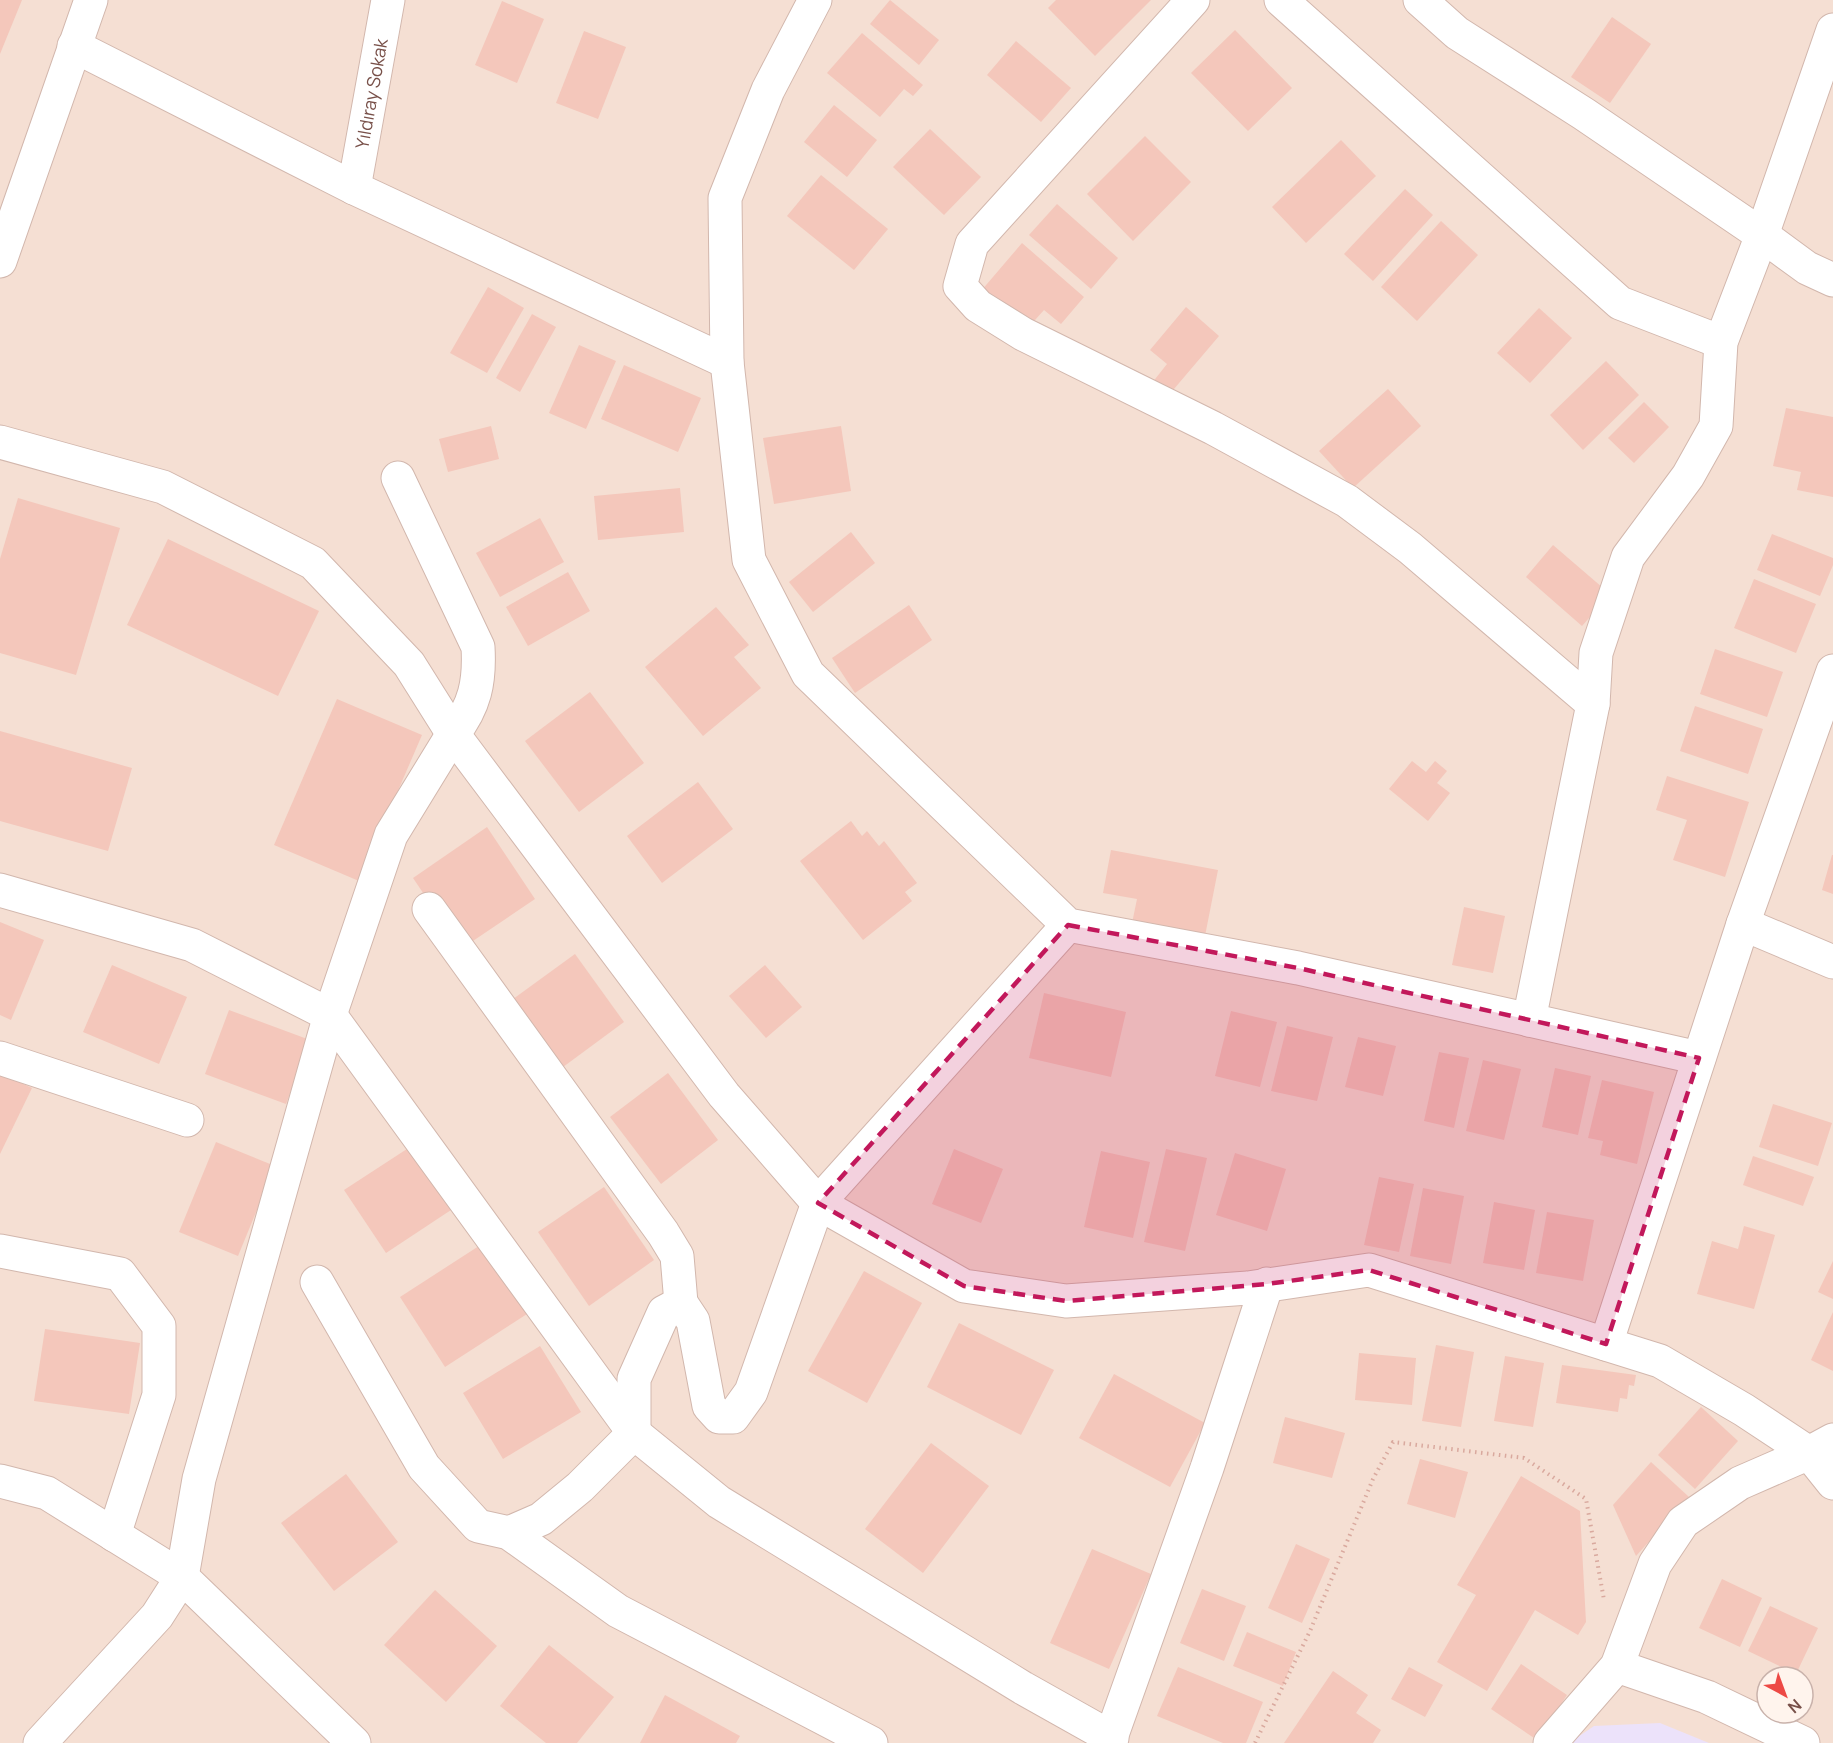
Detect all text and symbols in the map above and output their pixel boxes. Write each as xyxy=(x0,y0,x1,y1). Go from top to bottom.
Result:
street label: Yıldıray Sokak xyxy=(349,35,393,151)
north arrow xyxy=(1755,1665,1815,1725)
text: N xyxy=(1783,1694,1806,1718)

